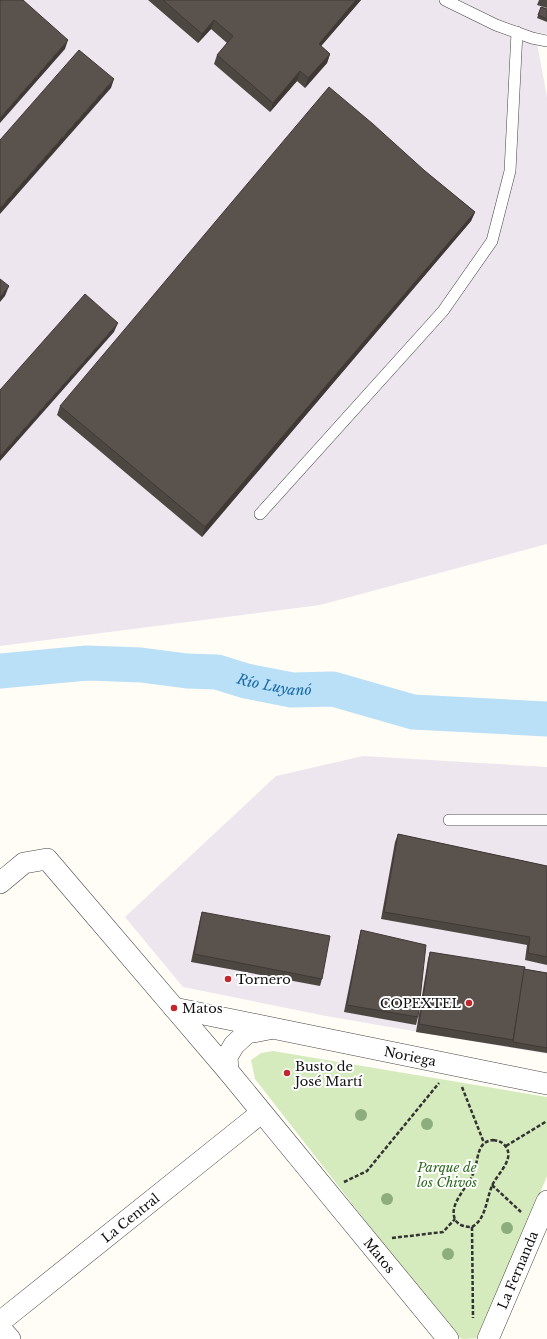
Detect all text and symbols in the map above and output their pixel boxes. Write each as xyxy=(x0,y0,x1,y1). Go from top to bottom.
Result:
water label: Río Luyanó xyxy=(234,669,313,700)
place label: Tornero xyxy=(236,971,291,988)
marker: Tornero xyxy=(223,974,233,984)
place label: COPEXTEL xyxy=(380,995,462,1012)
marker: COPEXTEL xyxy=(464,998,474,1008)
place label: Matos xyxy=(182,1000,223,1017)
marker: Matos xyxy=(169,1003,179,1013)
street label: Noriega xyxy=(382,1043,438,1070)
place label: Busto de José Martí xyxy=(293,1058,363,1090)
marker: Busto de José Martí xyxy=(282,1068,292,1078)
park label: Parque de los Chivos xyxy=(416,1159,477,1191)
street label: La Central xyxy=(98,1190,163,1246)
street label: La Fernanda xyxy=(494,1228,542,1312)
street label: Matos xyxy=(360,1235,399,1277)

